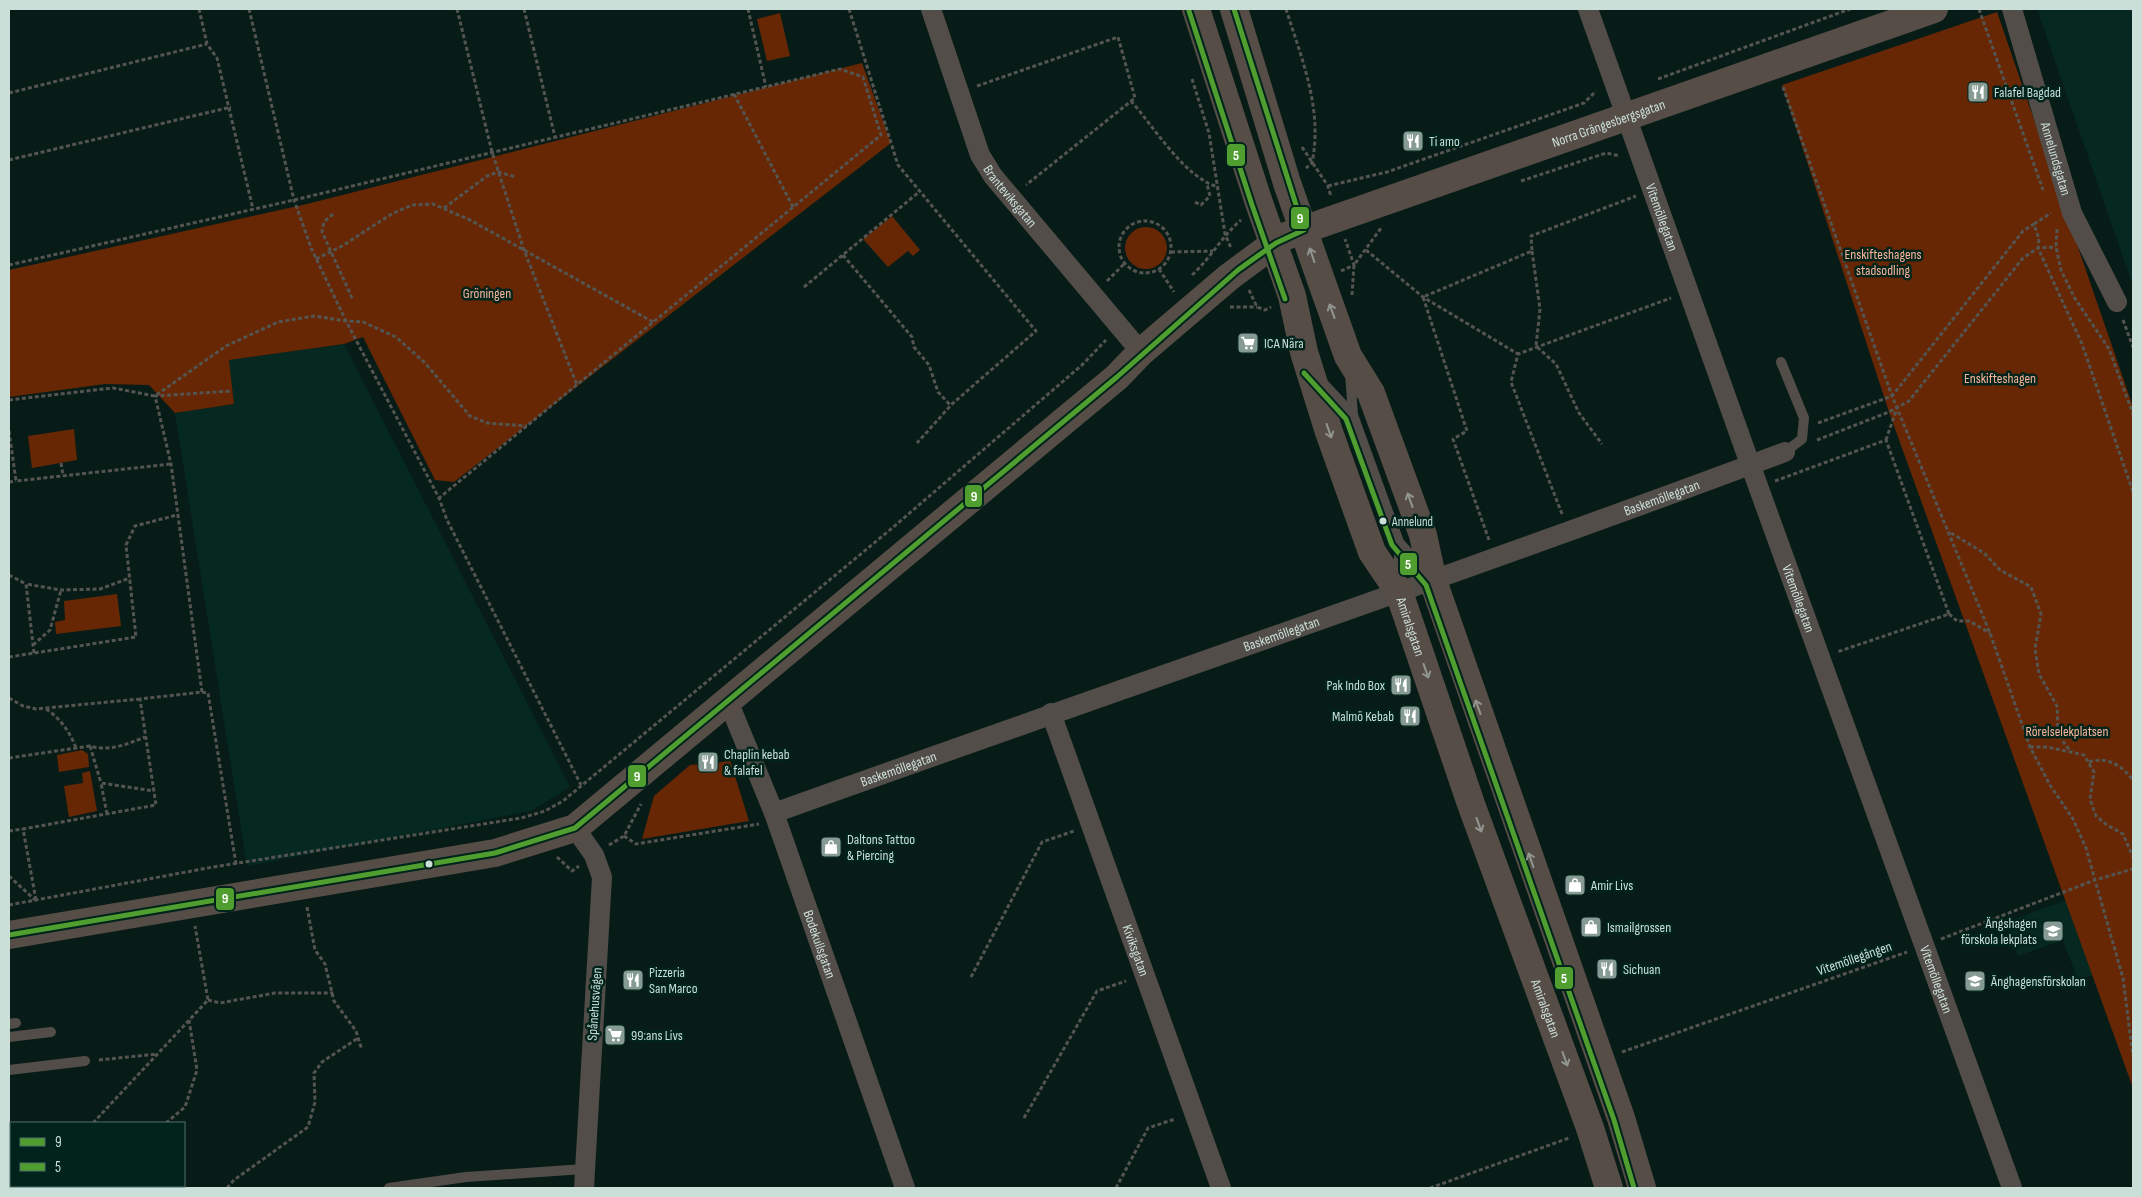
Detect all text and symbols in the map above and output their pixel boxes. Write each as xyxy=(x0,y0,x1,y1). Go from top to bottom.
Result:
restaurant icon: Falafel Bagdad xyxy=(1966,80,1990,104)
place label: Falafel Bagdad xyxy=(1994,84,2061,101)
street label: Norra Grängesbergsgatan xyxy=(1550,96,1667,151)
street label: Annelundsgatan xyxy=(2036,119,2074,197)
restaurant icon: Ti amo xyxy=(1401,129,1425,153)
place label: Ti amo xyxy=(1429,133,1460,150)
line badge: 5 xyxy=(1226,143,1246,167)
text: 5 xyxy=(1233,147,1239,164)
street label: Branteviksgatan xyxy=(979,162,1040,231)
street label: Vitemöllegatan xyxy=(1642,181,1682,254)
line badge: 9 xyxy=(1290,206,1310,230)
text: 9 xyxy=(1297,210,1304,227)
park label: Enskifteshagens stadsodling xyxy=(1844,246,1922,279)
one-way arrow xyxy=(1307,247,1317,263)
park label: Gröningen xyxy=(463,285,511,302)
one-way arrow xyxy=(1327,304,1336,320)
supermarket icon: ICA Nära xyxy=(1236,331,1260,355)
place label: ICA Nära xyxy=(1264,335,1304,352)
park label: Enskifteshagen xyxy=(1964,370,2036,387)
one-way arrow xyxy=(1325,423,1334,438)
street label: Baskemöllegatan xyxy=(1622,476,1702,520)
line badge: 9 xyxy=(964,484,983,508)
text: 9 xyxy=(971,488,978,505)
one-way arrow xyxy=(1405,493,1414,509)
place label: Annelund xyxy=(1391,514,1433,530)
marker: Annelund xyxy=(1378,516,1388,526)
line badge: 5 xyxy=(1399,552,1418,576)
text: 5 xyxy=(1405,556,1411,573)
street label: Vitemöllegatan xyxy=(1778,562,1818,635)
street label: Amiralsgatan xyxy=(1392,594,1428,658)
street label: Baskemöllegatan xyxy=(1241,613,1322,655)
one-way arrow xyxy=(1422,663,1431,678)
restaurant icon: Pak Indo Box xyxy=(1389,673,1413,697)
place label: Pak Indo Box xyxy=(1326,677,1386,694)
one-way arrow xyxy=(1473,699,1482,715)
restaurant icon: Malmö Kebab xyxy=(1398,704,1422,728)
place label: Malmö Kebab xyxy=(1332,708,1394,725)
park label: Rörelselekplatsen xyxy=(2026,723,2108,740)
place label: Chaplin kebab & falafel xyxy=(724,746,790,779)
street label: Baskemöllegatan xyxy=(858,748,939,790)
restaurant icon: Chaplin kebab & falafel xyxy=(696,750,720,774)
line badge: 9 xyxy=(627,764,647,788)
text: 9 xyxy=(634,768,641,785)
one-way arrow xyxy=(1475,816,1484,832)
place label: Daltons Tattoo & Piercing xyxy=(847,831,915,864)
shop icon: Daltons Tattoo & Piercing xyxy=(819,835,843,859)
one-way arrow xyxy=(1526,852,1536,868)
unlabelled marker xyxy=(424,859,434,869)
shop icon: Amir Livs xyxy=(1563,873,1587,897)
place label: Amir Livs xyxy=(1590,877,1633,894)
line badge: 9 xyxy=(215,887,235,911)
text: 9 xyxy=(222,890,229,907)
street label: Bodekullsgatan xyxy=(800,908,839,981)
shop icon: Ismailgrossen xyxy=(1579,915,1603,939)
place label: Ängshagen förskola lekplats xyxy=(1961,915,2037,948)
place label: Ismailgrossen xyxy=(1607,919,1671,936)
school or university icon: Ängshagen förskola lekplats xyxy=(2041,919,2065,943)
street label: Kiviksgatan xyxy=(1118,922,1152,978)
street label: Vitemöllegången xyxy=(1814,938,1894,979)
street label: Vitemöllegatan xyxy=(1916,943,1956,1016)
restaurant icon: Sichuan xyxy=(1595,957,1619,981)
place label: Sichuan xyxy=(1623,961,1660,978)
place label: Pizzeria San Marco xyxy=(649,964,698,997)
line badge: 5 xyxy=(1554,966,1574,990)
street label: Spånehusvägen xyxy=(583,967,606,1041)
restaurant icon: Pizzeria San Marco xyxy=(621,968,645,992)
school or university icon: Änghagensförskolan xyxy=(1963,969,1987,993)
text: 5 xyxy=(1561,970,1567,987)
place label: Änghagensförskolan xyxy=(1990,973,2086,990)
street label: Amiralsgatan xyxy=(1527,976,1564,1040)
supermarket icon: 99:ans Livs xyxy=(603,1023,627,1047)
place label: 99:ans Livs xyxy=(631,1027,683,1044)
one-way arrow xyxy=(1561,1051,1570,1066)
legend xyxy=(10,1122,185,1187)
text: 9 xyxy=(55,1133,62,1152)
text: 5 xyxy=(55,1158,61,1177)

